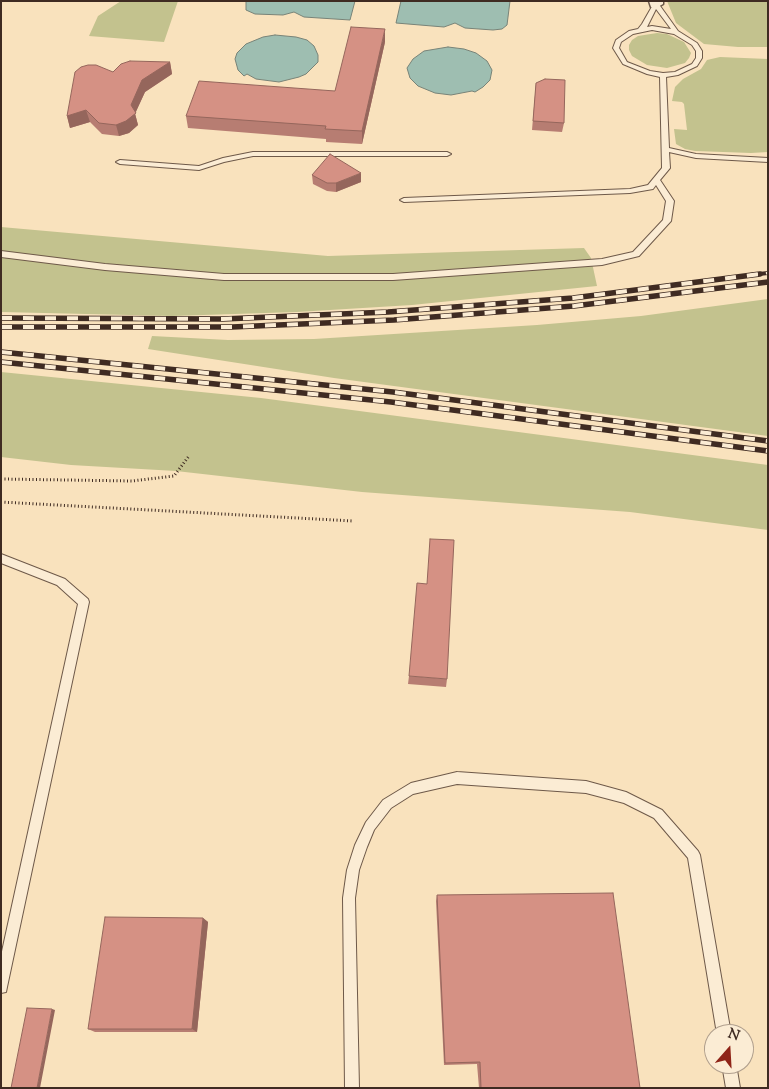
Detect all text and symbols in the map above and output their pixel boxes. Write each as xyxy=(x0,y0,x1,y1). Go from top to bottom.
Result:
north arrow xyxy=(704,1024,754,1074)
text: N xyxy=(725,1024,742,1047)

